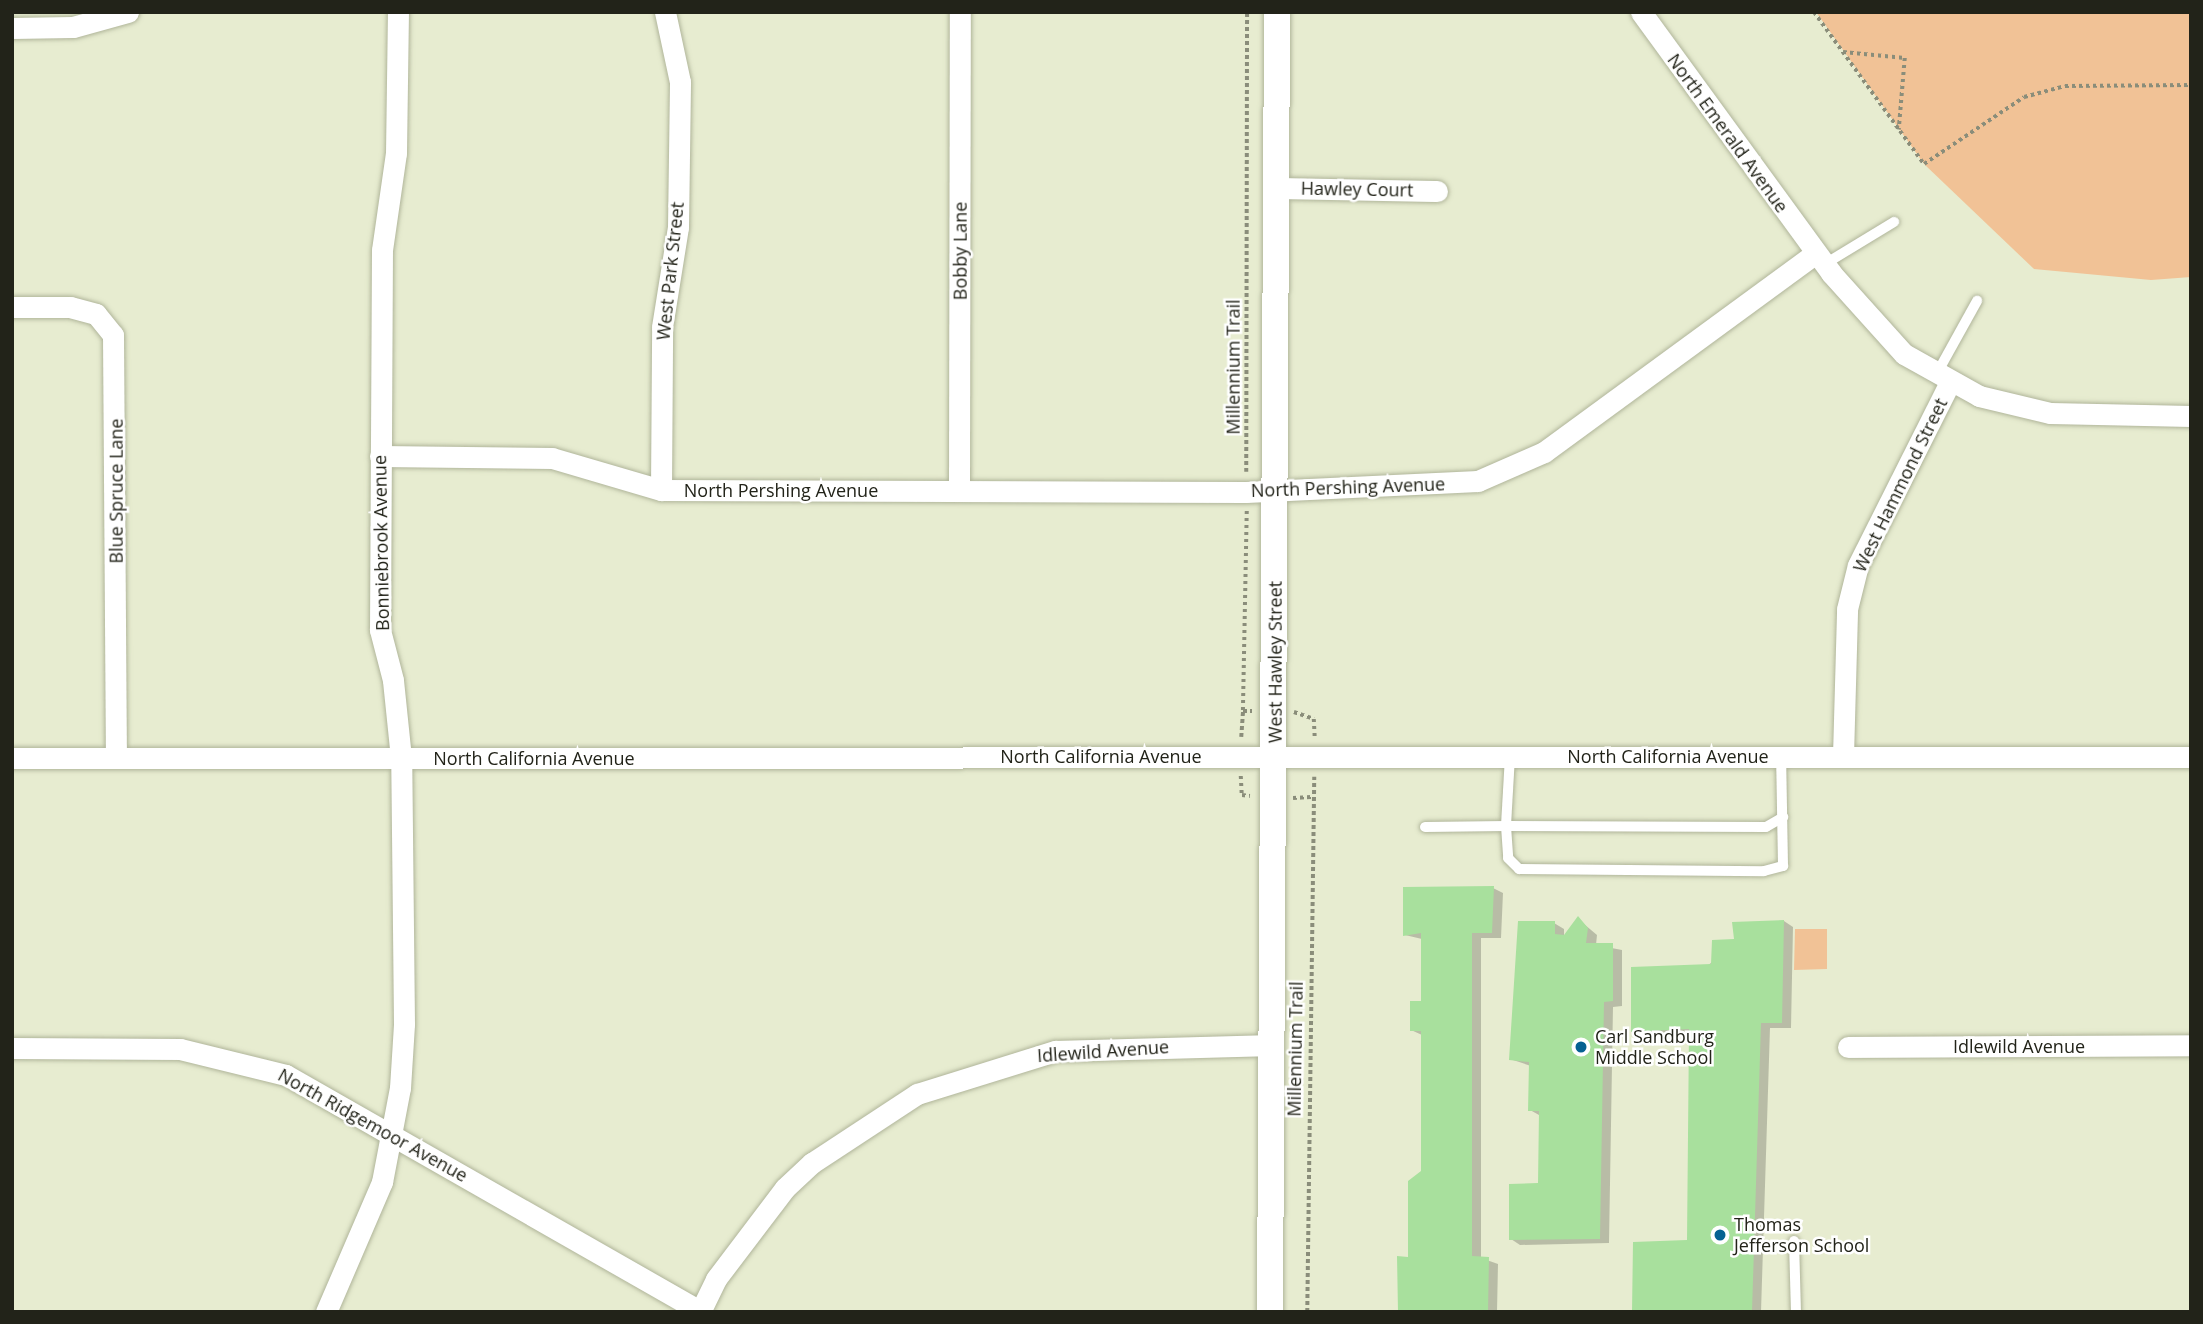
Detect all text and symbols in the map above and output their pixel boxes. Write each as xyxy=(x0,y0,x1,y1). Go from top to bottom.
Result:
street label: North Emerald Avenue xyxy=(1663,49,1793,217)
street label: Hawley Court xyxy=(1301,177,1413,201)
street label: West Park Street xyxy=(652,201,688,341)
street label: Bobby Lane xyxy=(949,202,971,300)
street label: Millennium Trail xyxy=(1222,299,1244,435)
street label: West Hammond Street xyxy=(1848,395,1952,575)
street label: Blue Spruce Lane xyxy=(105,418,127,564)
street label: Bonniebrook Avenue xyxy=(369,455,393,631)
street label: North Pershing Avenue xyxy=(1250,473,1446,501)
street label: North Pershing Avenue xyxy=(684,479,878,501)
street label: West Hawley Street xyxy=(1264,581,1286,743)
street label: North California Avenue xyxy=(1000,745,1202,767)
street label: North California Avenue xyxy=(1567,745,1769,767)
street label: North California Avenue xyxy=(433,747,635,769)
street label: Millennium Trail xyxy=(1283,981,1307,1117)
place label: Carl Sandburg Middle School xyxy=(1595,1026,1714,1068)
street label: Idlewild Avenue xyxy=(1953,1035,2085,1057)
street label: Idlewild Avenue xyxy=(1036,1036,1170,1066)
marker: Carl Sandburg Middle School xyxy=(1573,1039,1589,1055)
street label: North Ridgemoor Avenue xyxy=(274,1064,472,1186)
place label: Thomas Jefferson School xyxy=(1734,1214,1869,1256)
marker: Thomas Jefferson School xyxy=(1712,1227,1728,1243)

